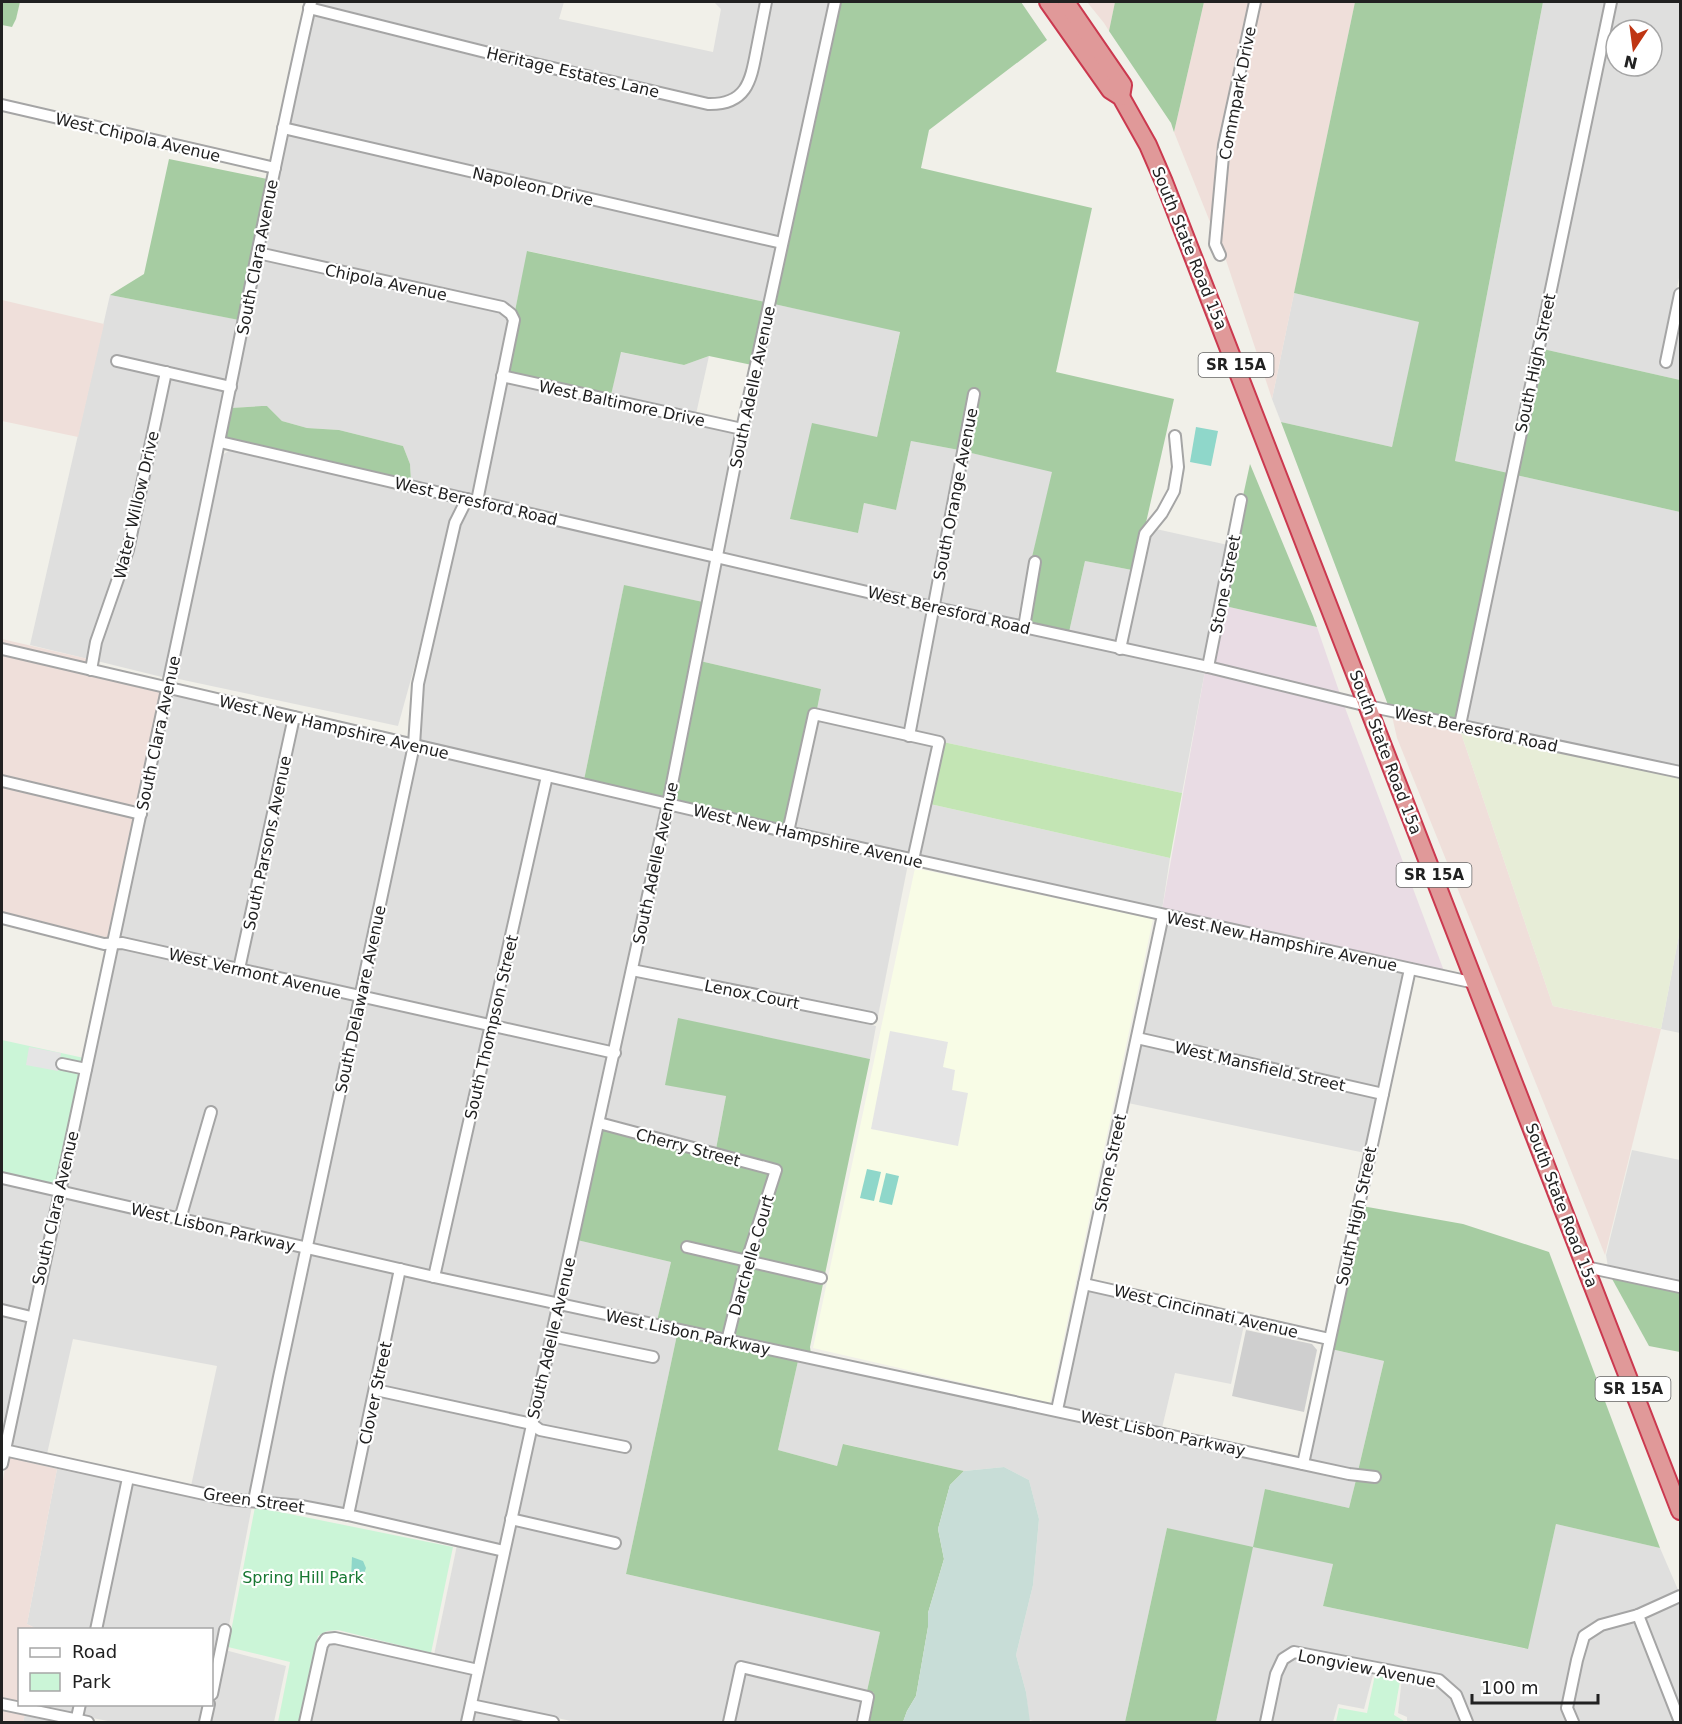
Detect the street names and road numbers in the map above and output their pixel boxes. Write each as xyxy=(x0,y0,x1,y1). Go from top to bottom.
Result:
street label: Commpark Drive xyxy=(1215,25,1260,162)
street label: Heritage Estates Lane xyxy=(485,43,661,102)
street label: West Chipola Avenue xyxy=(53,109,222,166)
street label: Napoleon Drive xyxy=(470,163,595,210)
street label: South State Road 15a xyxy=(1148,164,1231,333)
street label: South Clara Avenue xyxy=(233,178,282,336)
street label: Chipola Avenue xyxy=(323,260,449,305)
street label: South High Street xyxy=(1511,292,1560,435)
street label: South Adelle Avenue xyxy=(726,304,779,470)
road number: SR 15A xyxy=(1198,353,1274,377)
street label: West Baltimore Drive xyxy=(537,377,707,430)
street label: South Orange Avenue xyxy=(929,406,982,582)
street label: Water Willow Drive xyxy=(110,429,163,581)
street label: West Beresford Road xyxy=(393,473,559,530)
street label: Stone Street xyxy=(1207,533,1244,635)
street label: West Beresford Road xyxy=(866,582,1032,639)
street label: South Clara Avenue xyxy=(133,654,184,812)
street label: South State Road 15a xyxy=(1345,667,1426,837)
street label: West New Hampshire Avenue xyxy=(217,692,451,763)
street label: West Beresford Road xyxy=(1392,703,1559,756)
street label: South Parsons Avenue xyxy=(240,754,295,932)
street label: South Adelle Avenue xyxy=(629,780,682,946)
street label: West New Hampshire Avenue xyxy=(691,801,925,872)
road number: SR 15A xyxy=(1396,863,1472,887)
street label: South Delaware Avenue xyxy=(331,903,390,1095)
street label: West New Hampshire Avenue xyxy=(1165,908,1399,975)
street label: South Thompson Street xyxy=(461,933,522,1121)
street label: West Vermont Avenue xyxy=(167,944,343,1003)
street label: Lenox Court xyxy=(703,976,801,1013)
street label: West Mansfield Street xyxy=(1173,1038,1347,1095)
street label: Stone Street xyxy=(1091,1112,1130,1214)
street label: South State Road 15a xyxy=(1521,1120,1602,1290)
street label: Cherry Street xyxy=(634,1124,742,1171)
street label: South Clara Avenue xyxy=(28,1129,83,1287)
street label: South High Street xyxy=(1332,1145,1381,1288)
street label: Darchelle Court xyxy=(725,1192,778,1318)
street label: West Lisbon Parkway xyxy=(129,1199,297,1256)
street label: South Adelle Avenue xyxy=(524,1255,579,1421)
street label: West Cincinnati Avenue xyxy=(1112,1281,1300,1342)
street label: West Lisbon Parkway xyxy=(604,1306,772,1359)
street label: Clover Street xyxy=(355,1340,396,1446)
road number: SR 15A xyxy=(1596,1377,1670,1401)
street label: West Lisbon Parkway xyxy=(1079,1407,1247,1460)
street label: Green Street xyxy=(202,1484,306,1517)
street label: Longview Avenue xyxy=(1296,1646,1437,1691)

